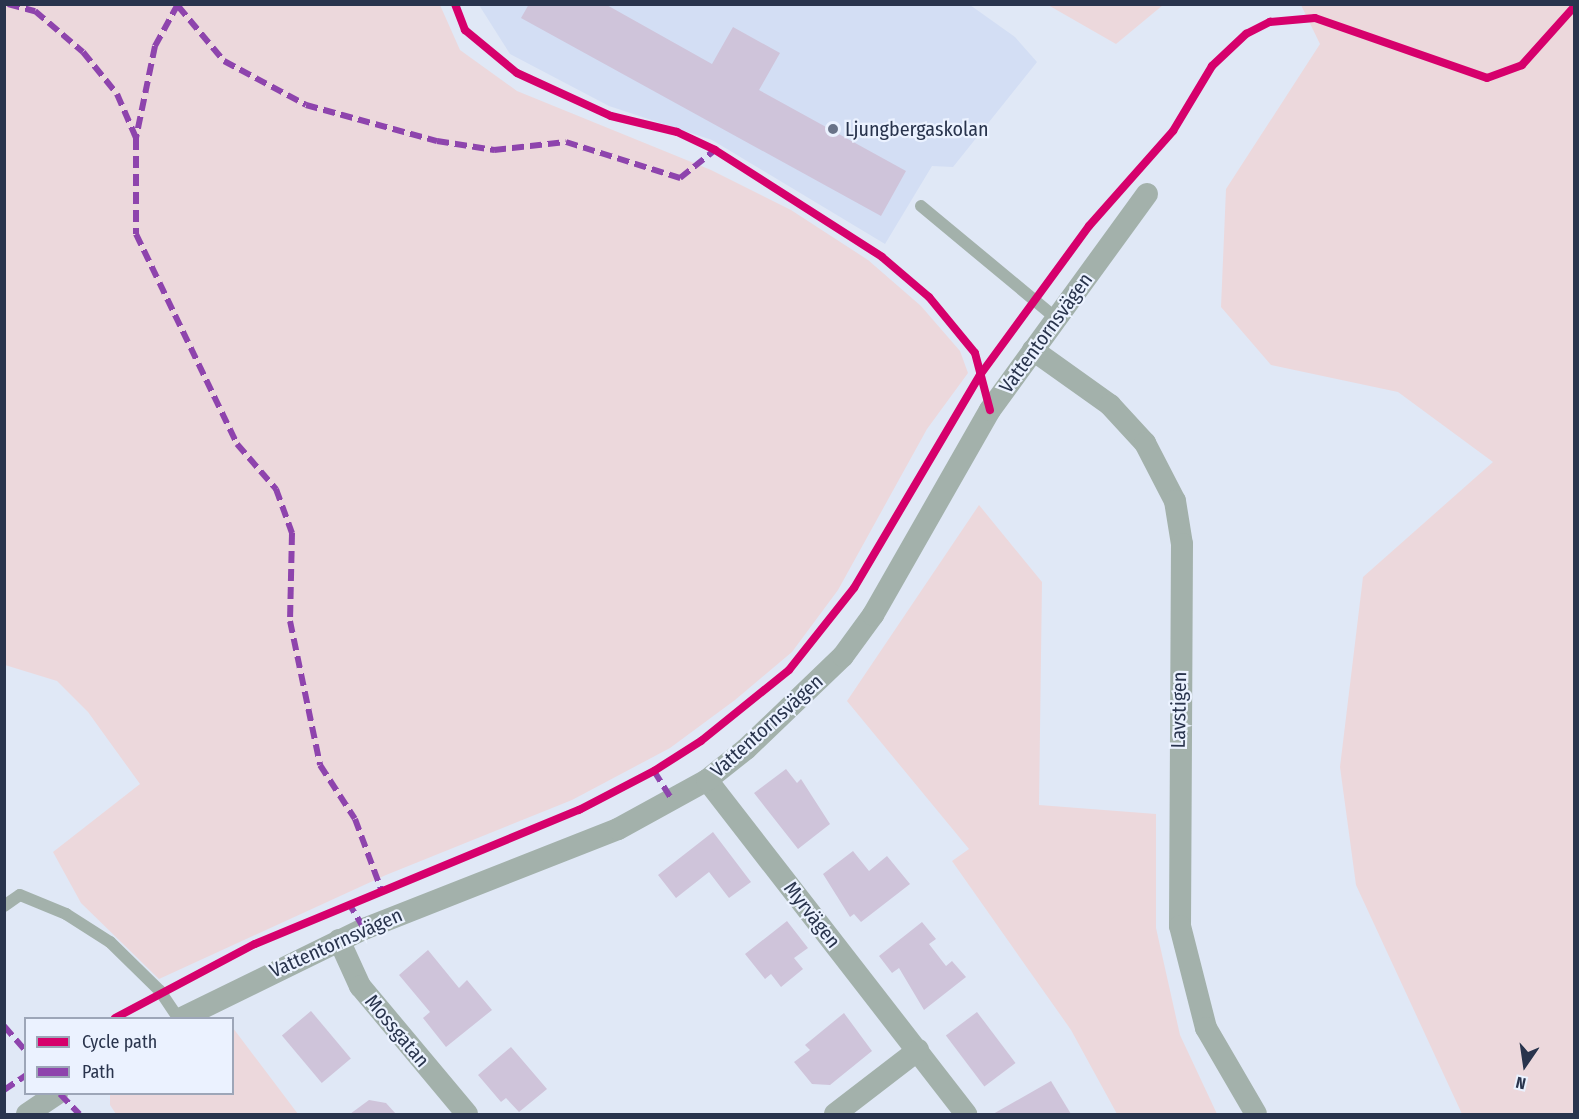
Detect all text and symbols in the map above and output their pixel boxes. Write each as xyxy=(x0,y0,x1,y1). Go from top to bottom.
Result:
place label: Ljungbergaskolan xyxy=(845,117,989,141)
marker: Ljungbergaskolan xyxy=(826,122,840,136)
street label: Vattentornsvägen xyxy=(994,268,1098,398)
street label: Vattentornsvägen xyxy=(706,669,828,783)
street label: Lavstigen xyxy=(1166,671,1192,749)
street label: Myrvägen xyxy=(779,877,845,953)
street label: Vattentornsvägen xyxy=(266,903,406,983)
street label: Mossgatan xyxy=(360,990,434,1072)
legend xyxy=(24,1017,234,1095)
text: Cycle path xyxy=(82,1031,157,1053)
north arrow xyxy=(1495,1035,1555,1095)
text: Path xyxy=(82,1061,115,1083)
text: N xyxy=(1514,1073,1528,1093)

